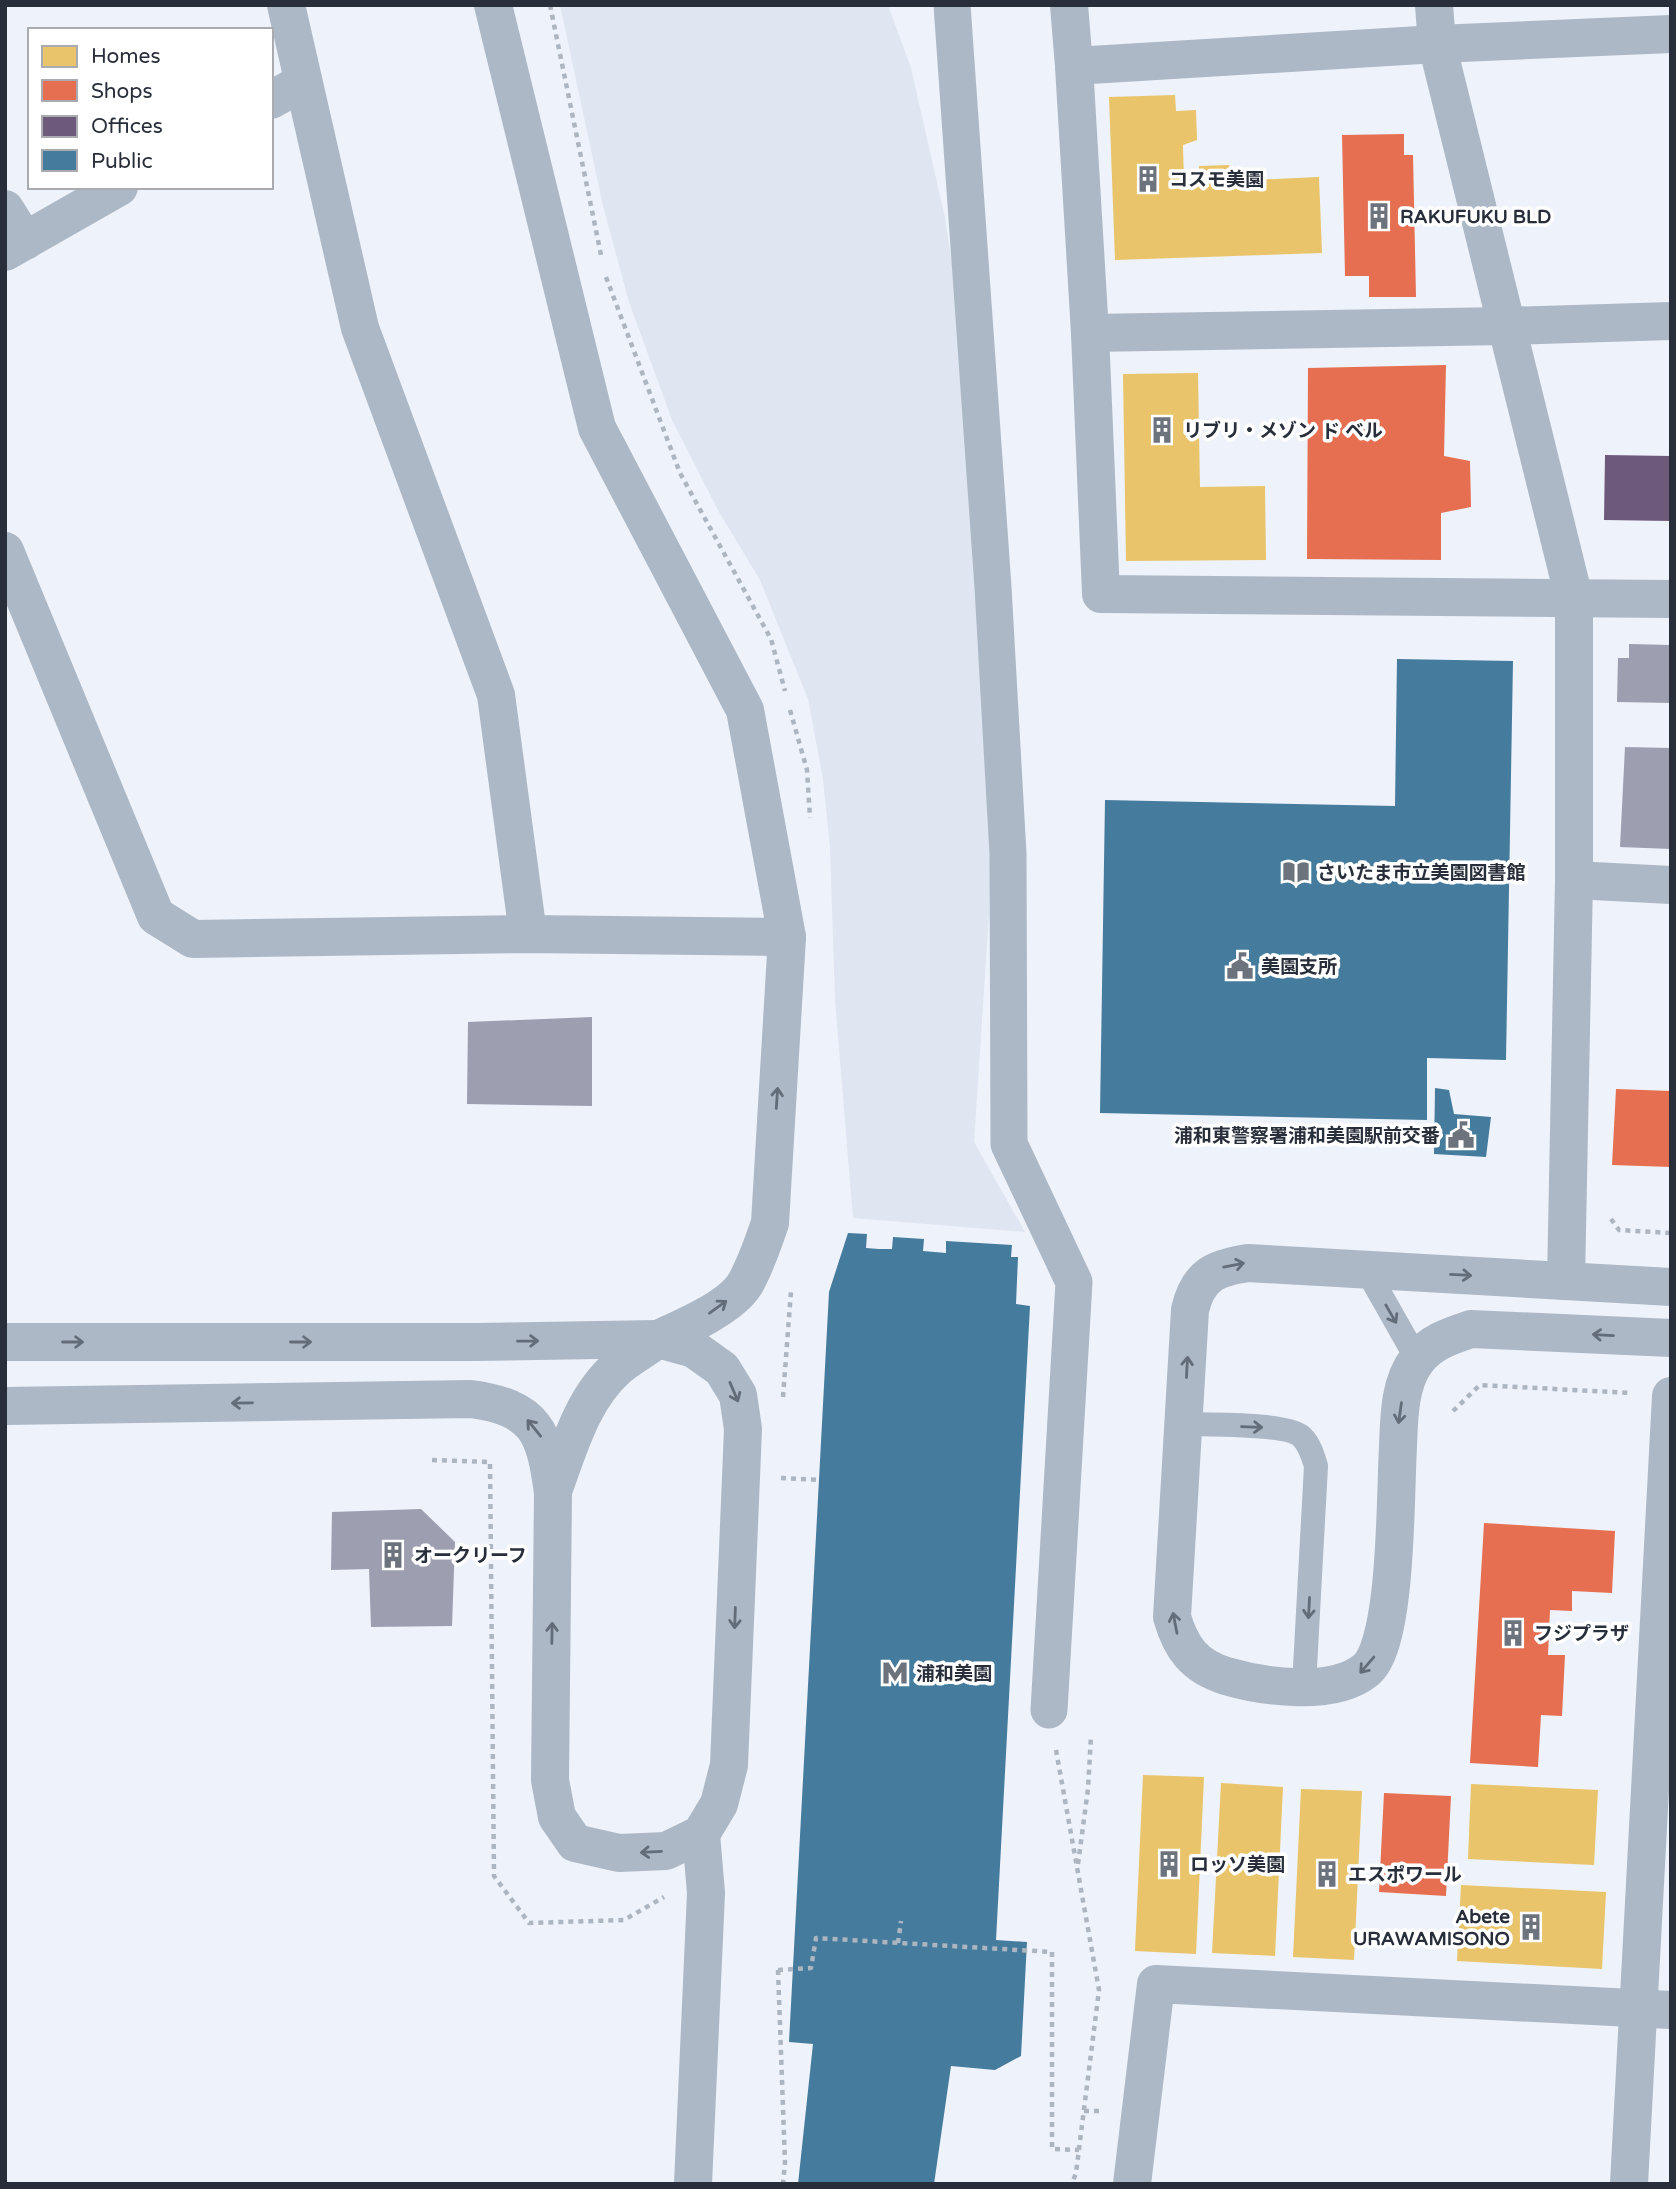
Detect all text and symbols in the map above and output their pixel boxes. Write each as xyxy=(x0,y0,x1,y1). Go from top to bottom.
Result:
legend xyxy=(28,28,273,189)
text: Homes xyxy=(91,44,161,69)
text: Shops xyxy=(91,79,153,104)
text: Offices xyxy=(91,114,163,139)
text: Public xyxy=(91,149,153,174)
building icon: コスモ美園 xyxy=(1133,164,1163,194)
place label: コスモ美園 xyxy=(1169,169,1264,191)
building icon: RAKUFUKU BLD xyxy=(1364,201,1394,231)
place label: RAKUFUKU BLD xyxy=(1400,206,1551,228)
building icon: リブリ・メゾン ド ベル xyxy=(1147,415,1177,445)
place label: リブリ・メゾン ド ベル xyxy=(1183,420,1383,442)
library icon: さいたま市立美園図書館 xyxy=(1281,857,1311,887)
place label: さいたま市立美園図書館 xyxy=(1317,862,1525,884)
public building icon: 美園支所 xyxy=(1225,951,1255,981)
place label: 美園支所 xyxy=(1261,956,1337,978)
one-way arrow xyxy=(771,1087,784,1110)
public building icon: 浦和東警察署浦和美園駅前交番 xyxy=(1446,1120,1476,1150)
place label: 浦和東警察署浦和美園駅前交番 xyxy=(1174,1125,1440,1147)
one-way arrow xyxy=(1222,1258,1245,1272)
one-way arrow xyxy=(1449,1268,1472,1281)
one-way arrow xyxy=(708,1300,726,1315)
one-way arrow xyxy=(1385,1304,1399,1324)
one-way arrow xyxy=(1591,1329,1614,1342)
one-way arrow xyxy=(517,1334,540,1348)
one-way arrow xyxy=(62,1335,85,1348)
one-way arrow xyxy=(289,1335,312,1349)
one-way arrow xyxy=(1180,1356,1193,1379)
one-way arrow xyxy=(728,1381,741,1402)
one-way arrow xyxy=(231,1396,254,1410)
one-way arrow xyxy=(1394,1401,1407,1424)
one-way arrow xyxy=(526,1420,541,1438)
one-way arrow xyxy=(1240,1421,1263,1434)
building icon: オークリーフ xyxy=(378,1540,408,1570)
place label: オークリーフ xyxy=(414,1545,527,1567)
one-way arrow xyxy=(1302,1596,1315,1619)
one-way arrow xyxy=(729,1606,742,1629)
one-way arrow xyxy=(1167,1612,1181,1635)
building icon: フジプラザ xyxy=(1498,1618,1528,1648)
one-way arrow xyxy=(545,1621,559,1644)
place label: フジプラザ xyxy=(1534,1623,1629,1645)
one-way arrow xyxy=(1359,1656,1375,1674)
metro station icon: 浦和美園 xyxy=(880,1658,910,1688)
place label: 浦和美園 xyxy=(916,1663,992,1685)
one-way arrow xyxy=(640,1845,663,1858)
building icon: ロッソ美園 xyxy=(1154,1849,1184,1879)
place label: ロッソ美園 xyxy=(1190,1854,1285,1876)
building icon: エスポワール xyxy=(1312,1859,1342,1889)
place label: エスポワール xyxy=(1348,1864,1462,1886)
place label: Abete URAWAMISONO xyxy=(1353,1906,1510,1950)
building icon: Abete URAWAMISONO xyxy=(1516,1912,1546,1942)

